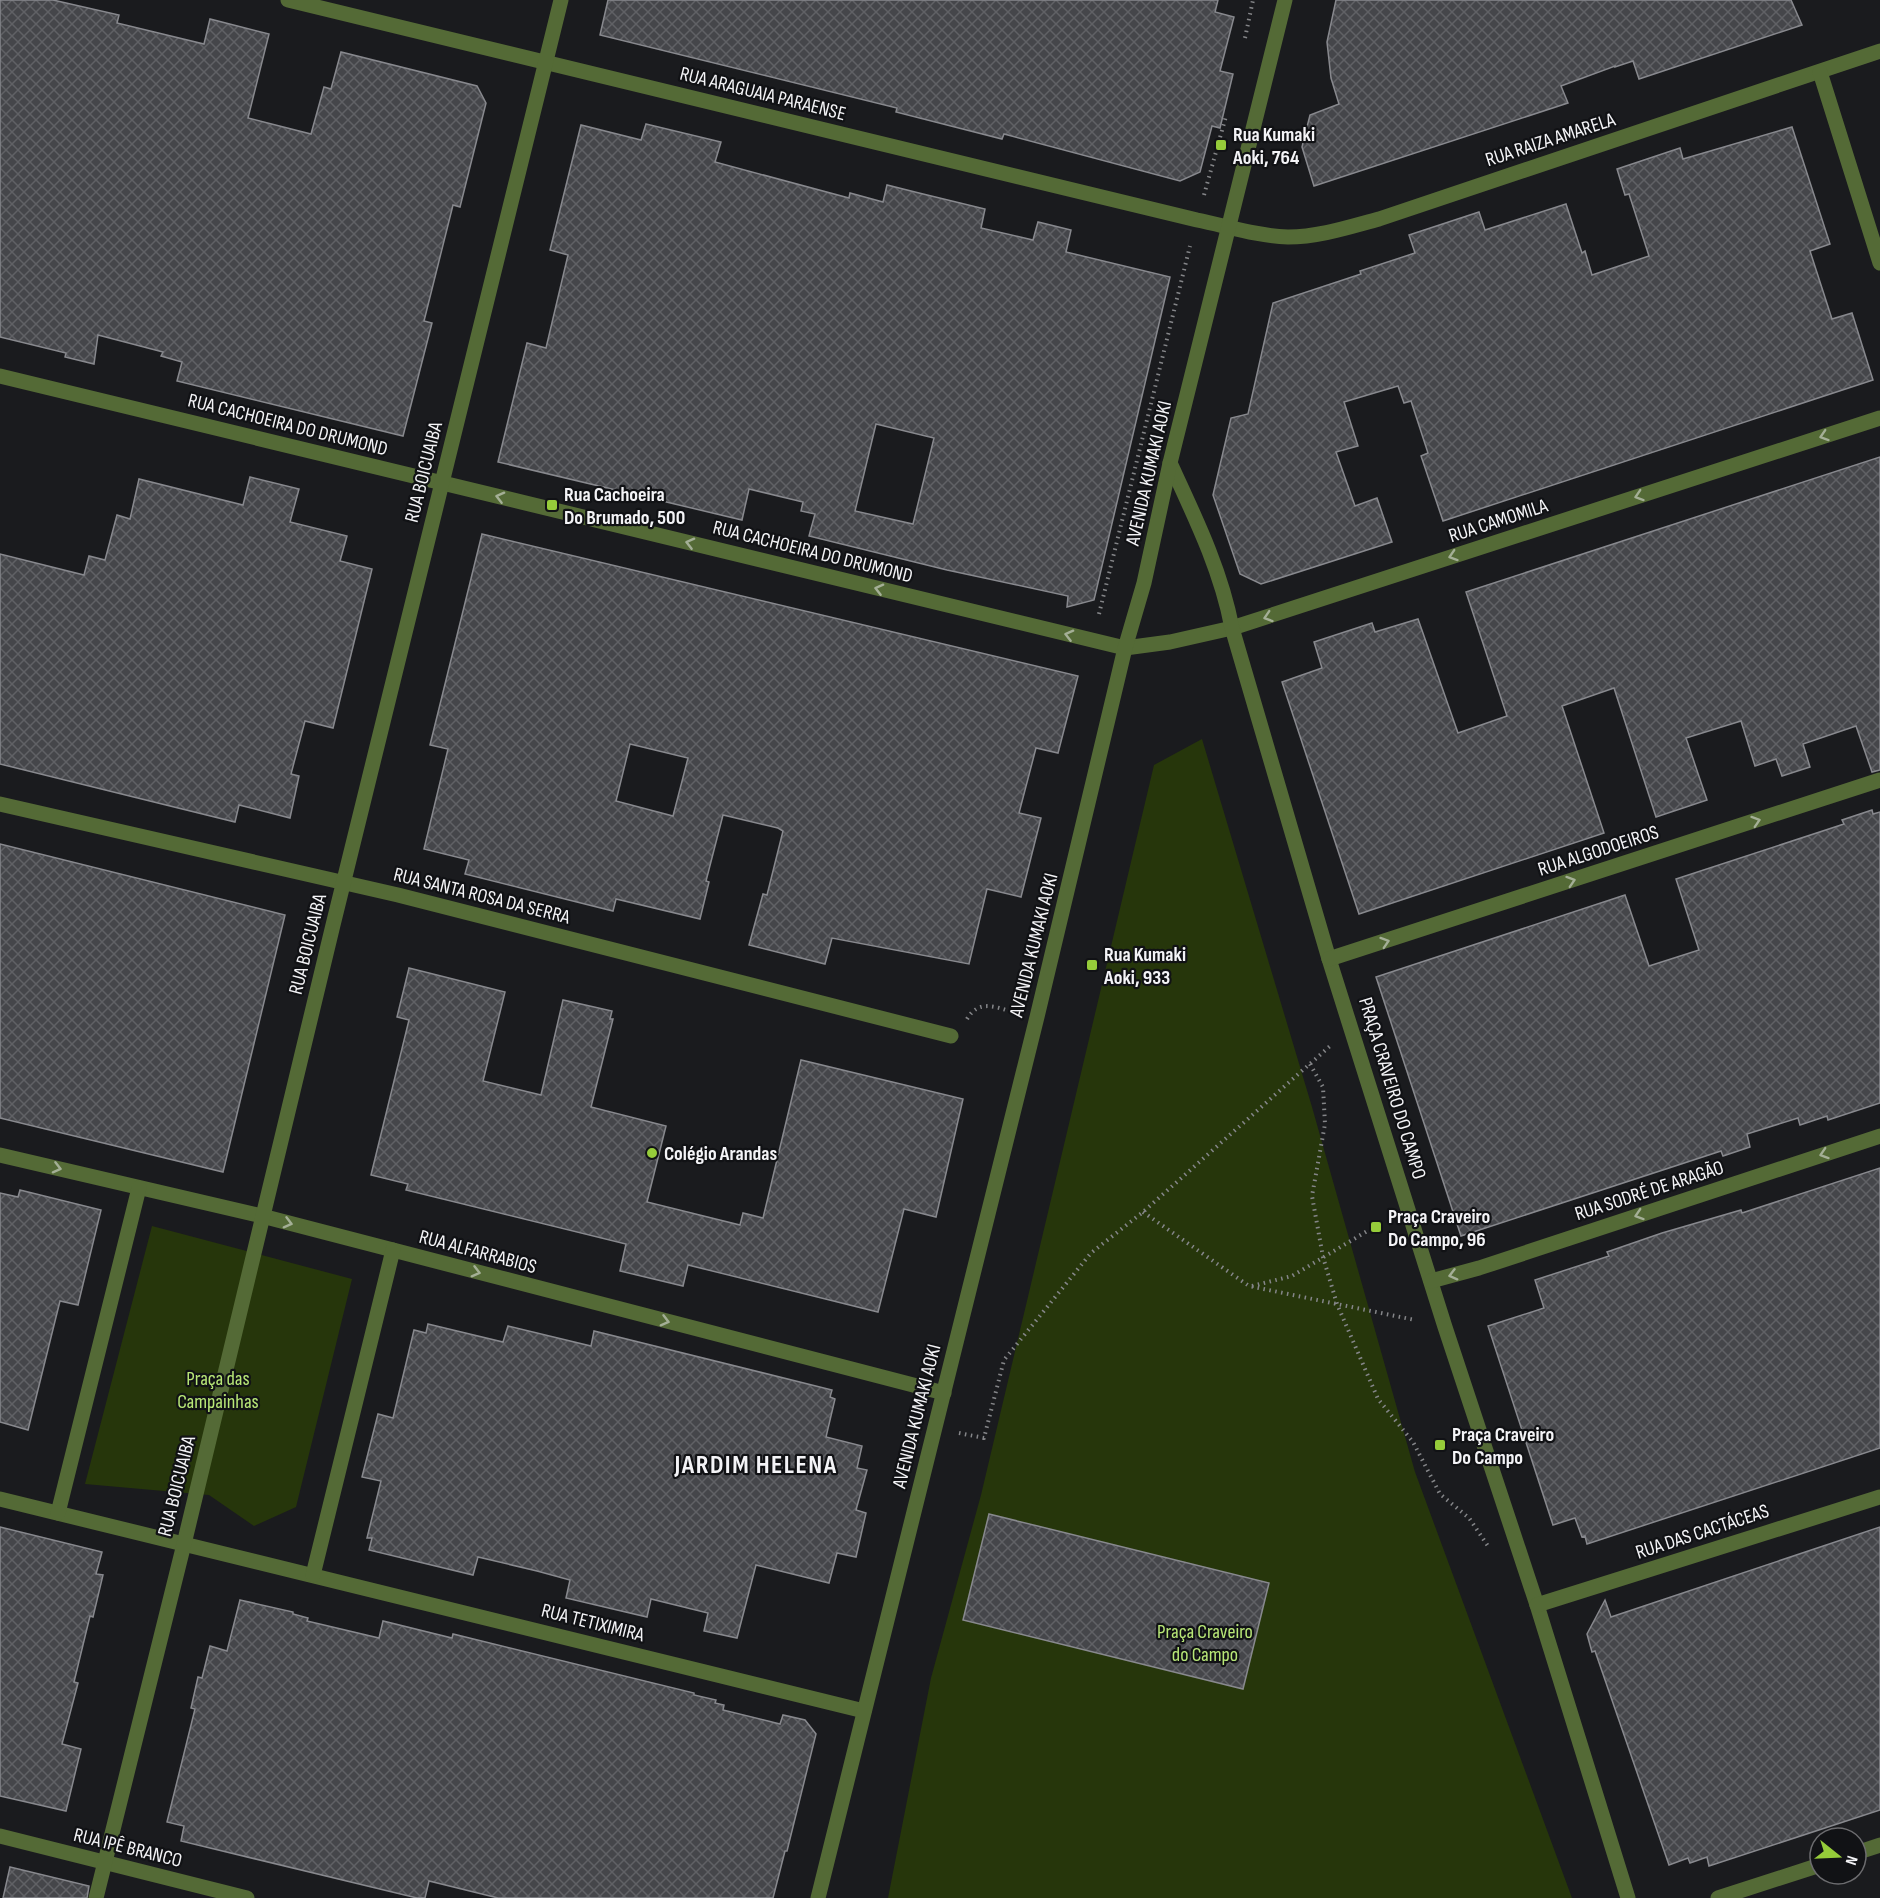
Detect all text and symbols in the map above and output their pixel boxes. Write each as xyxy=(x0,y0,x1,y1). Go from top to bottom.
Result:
street label: RUA ARAGUAIA PARAENSE xyxy=(677,62,848,126)
street label: RUA RAIZA AMARELA xyxy=(1482,108,1619,172)
place label: Rua Kumaki Aoki, 764 xyxy=(1232,123,1315,170)
marker: Rua Kumaki Aoki, 764 xyxy=(1214,138,1228,152)
street label: RUA CACHOEIRA DO DRUMOND xyxy=(185,389,390,461)
street label: AVENIDA KUMAKI AOKI xyxy=(1120,399,1177,549)
street label: RUA BOICUAIBA xyxy=(400,419,448,525)
one-way arrow xyxy=(1819,429,1830,441)
place label: Rua Cachoeira Do Brumado, 500 xyxy=(564,483,685,530)
one-way arrow xyxy=(1634,489,1645,501)
one-way arrow xyxy=(495,491,505,504)
street label: RUA CAMOMILA xyxy=(1446,494,1551,548)
marker: Rua Cachoeira Do Brumado, 500 xyxy=(545,498,559,512)
street label: RUA CACHOEIRA DO DRUMOND xyxy=(710,516,915,588)
one-way arrow xyxy=(685,537,695,550)
one-way arrow xyxy=(1448,549,1459,562)
one-way arrow xyxy=(874,583,884,596)
one-way arrow xyxy=(1263,609,1274,622)
one-way arrow xyxy=(1064,629,1074,642)
one-way arrow xyxy=(1750,816,1761,828)
street label: RUA ALGODOEIROS xyxy=(1535,820,1662,882)
street label: RUA SANTA ROSA DA SERRA xyxy=(391,862,573,930)
street label: AVENIDA KUMAKI AOKI xyxy=(1004,871,1063,1021)
one-way arrow xyxy=(1565,876,1576,889)
street label: RUA BOICUAIBA xyxy=(284,891,332,997)
one-way arrow xyxy=(1379,937,1390,949)
place label: Rua Kumaki Aoki, 933 xyxy=(1103,943,1186,990)
marker: Rua Kumaki Aoki, 933 xyxy=(1085,958,1099,972)
street label: PRAÇA CRAVEIRO DO CAMPO xyxy=(1353,994,1431,1182)
place label: Colégio Arandas xyxy=(664,1142,777,1166)
marker: Colégio Arandas xyxy=(645,1146,659,1160)
one-way arrow xyxy=(1819,1147,1830,1160)
street label: RUA SODRÉ DE ARAGÃO xyxy=(1572,1156,1727,1226)
one-way arrow xyxy=(52,1161,62,1174)
place label: Praça Craveiro Do Campo, 96 xyxy=(1388,1205,1490,1252)
one-way arrow xyxy=(1634,1208,1645,1220)
one-way arrow xyxy=(282,1215,292,1228)
marker: Praça Craveiro Do Campo, 96 xyxy=(1369,1220,1383,1234)
street label: RUA ALFARRABIOS xyxy=(416,1225,539,1279)
one-way arrow xyxy=(471,1264,481,1277)
one-way arrow xyxy=(1449,1267,1459,1280)
one-way arrow xyxy=(659,1314,670,1326)
street label: AVENIDA KUMAKI AOKI xyxy=(887,1342,946,1492)
park label: Praça das Campainhas xyxy=(177,1367,259,1414)
place label: Praça Craveiro Do Campo xyxy=(1452,1423,1554,1470)
street label: RUA BOICUAIBA xyxy=(153,1433,201,1539)
marker: Praça Craveiro Do Campo xyxy=(1433,1438,1447,1452)
district label: JARDIM HELENA xyxy=(673,1450,838,1481)
street label: RUA DAS CACTÁCEAS xyxy=(1633,1499,1772,1565)
street label: RUA TETIXIMIRA xyxy=(539,1599,647,1647)
park label: Praça Craveiro do Campo xyxy=(1157,1620,1253,1667)
street label: RUA IPÊ BRANCO xyxy=(71,1823,184,1873)
north arrow xyxy=(1808,1826,1868,1886)
text: N xyxy=(1840,1853,1861,1867)

